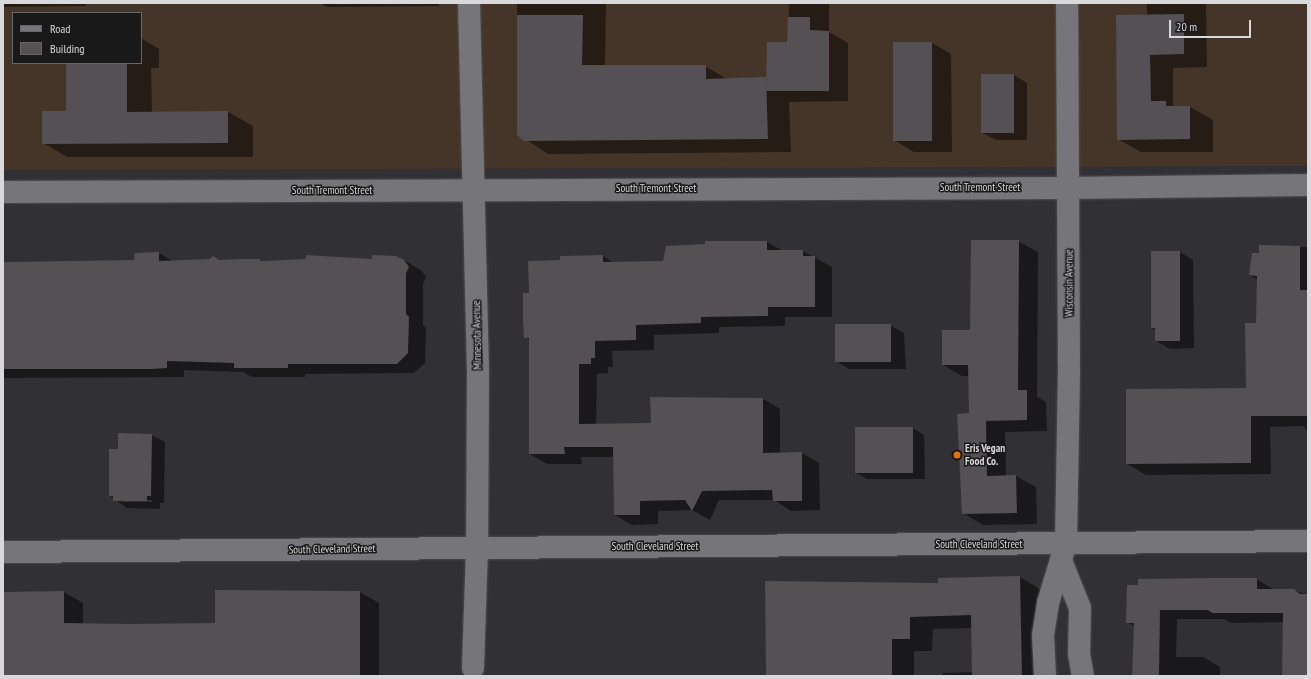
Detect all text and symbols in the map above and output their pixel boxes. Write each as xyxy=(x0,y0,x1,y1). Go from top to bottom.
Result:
legend xyxy=(12,12,142,64)
scale bar xyxy=(1171,12,1253,38)
text: 20 m xyxy=(1176,19,1197,34)
text: Road xyxy=(50,21,70,36)
text: Building xyxy=(50,41,85,56)
street label: South Tremont Street xyxy=(940,180,1020,194)
street label: South Tremont Street xyxy=(616,181,696,195)
street label: South Tremont Street xyxy=(292,183,372,197)
street label: Wisconsin Avenue xyxy=(1062,249,1076,317)
street label: Minnesota Avenue xyxy=(470,300,484,370)
place label: Eris Vegan Food Co. xyxy=(965,442,1005,468)
marker: Eris Vegan Food Co. xyxy=(952,450,962,460)
street label: South Cleveland Street xyxy=(936,537,1022,551)
street label: South Cleveland Street xyxy=(612,539,698,553)
street label: South Cleveland Street xyxy=(288,542,376,556)

